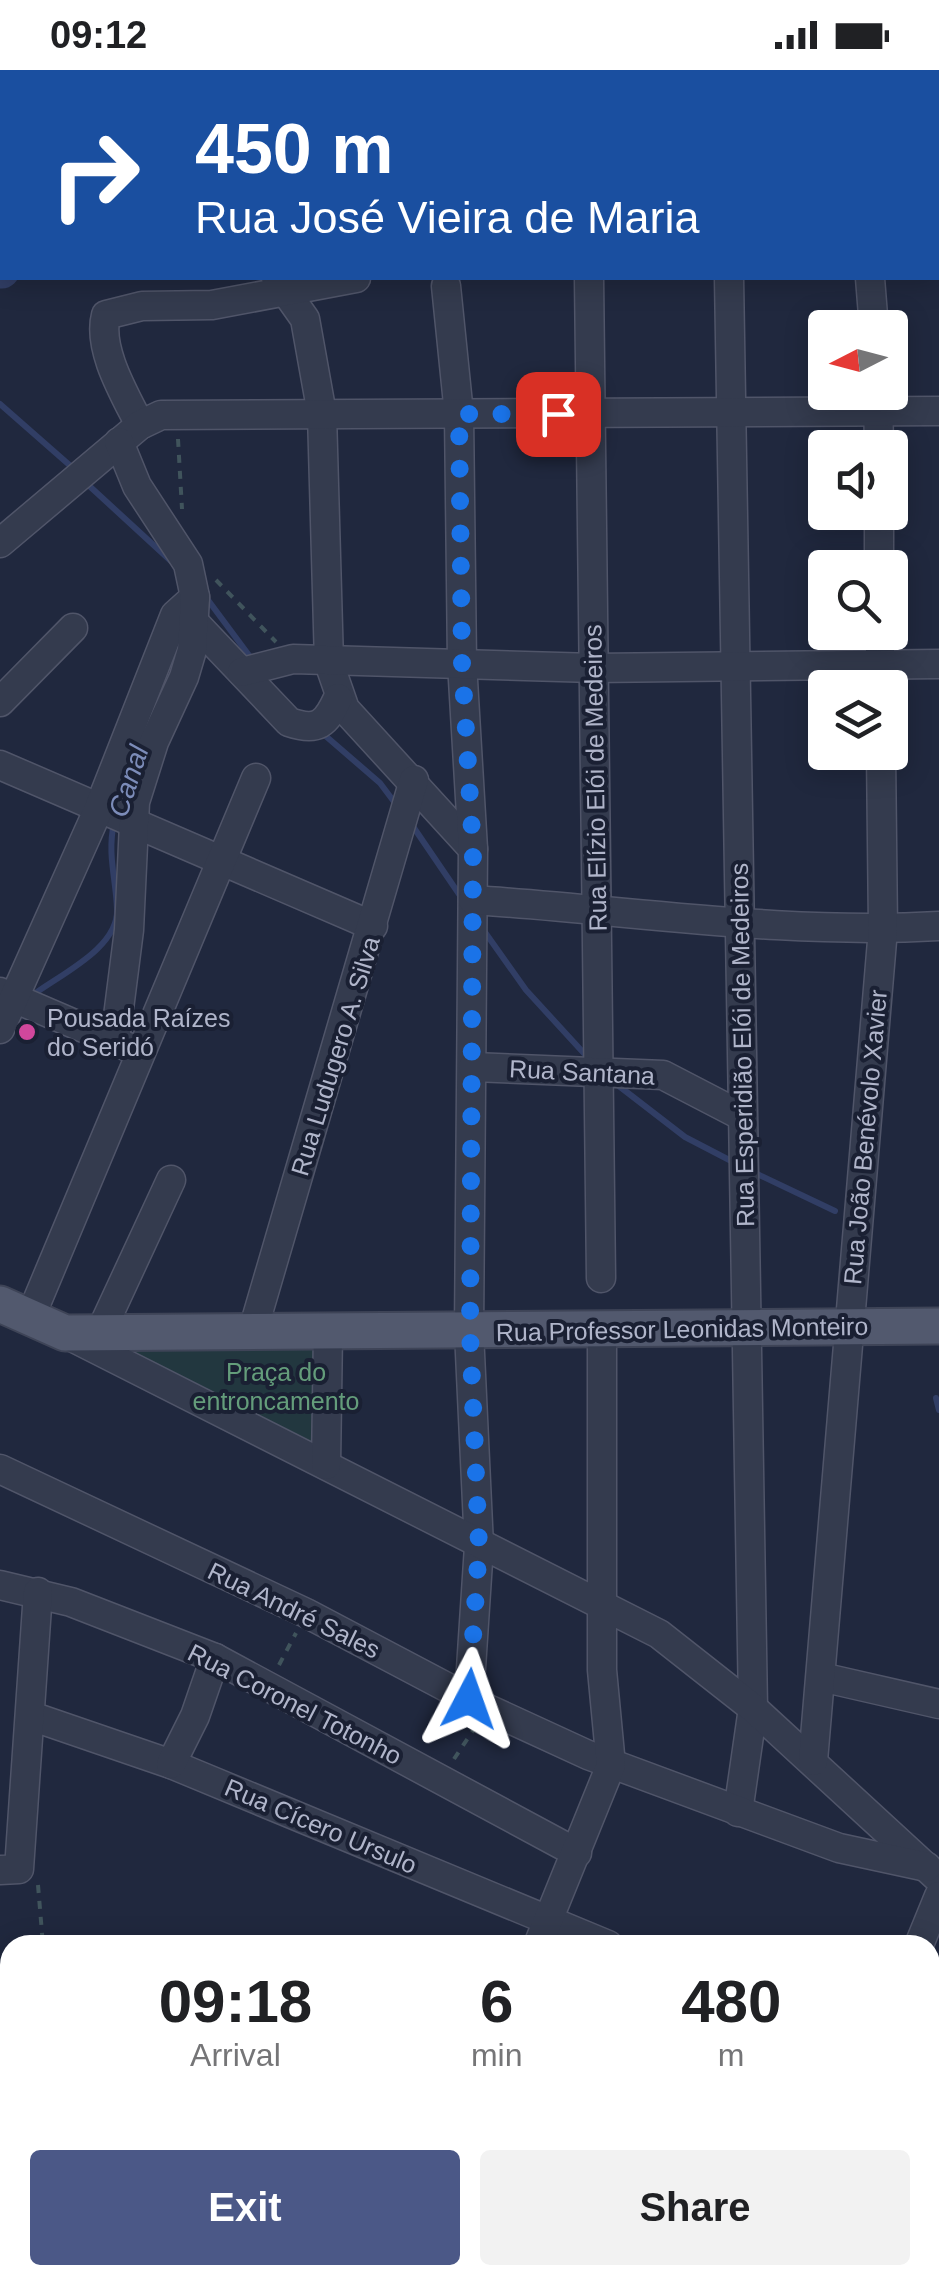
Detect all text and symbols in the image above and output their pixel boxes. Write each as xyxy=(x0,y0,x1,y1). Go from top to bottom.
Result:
text: 09:12 xyxy=(50,14,147,56)
icon: right xyxy=(30,110,160,240)
text: 450 m xyxy=(195,110,393,188)
text: Rua José Vieira de Maria xyxy=(195,192,699,243)
north arrow xyxy=(808,310,908,410)
map controls xyxy=(808,310,908,770)
pin xyxy=(516,372,601,457)
icon: arrive xyxy=(531,387,586,442)
button: sound xyxy=(808,430,908,530)
button: search xyxy=(808,550,908,650)
street label: Rua Elízio Elói de Medeiros xyxy=(578,624,612,932)
button: layers xyxy=(808,670,908,770)
water label: Canal xyxy=(102,741,155,821)
street label: Rua Esperidião Elói de Medeiros xyxy=(725,863,759,1227)
street label: Rua Ludugero A. Silva xyxy=(285,933,385,1179)
street label: Rua João Benévolo Xavier xyxy=(838,988,892,1286)
place label: Pousada Raízes do Seridó xyxy=(47,1004,230,1061)
marker: Pousada Raízes do Seridó xyxy=(16,1021,38,1043)
street label: Rua Santana xyxy=(508,1054,656,1090)
street label: Rua Professor Leonidas Monteiro xyxy=(496,1312,868,1346)
park label: Praça do entroncamento xyxy=(193,1358,359,1415)
street label: Rua André Sales xyxy=(204,1556,384,1664)
street label: Rua Coronel Totonho xyxy=(184,1638,406,1770)
position arrow xyxy=(417,1647,521,1751)
street label: Rua Cícero Ursulo xyxy=(221,1773,421,1879)
text: 09:18 xyxy=(159,1968,312,2035)
text: 6 xyxy=(480,1968,513,2035)
text: 480 xyxy=(681,1968,781,2035)
text: Arrival xyxy=(190,2037,281,2073)
text: min xyxy=(471,2037,522,2073)
text: m xyxy=(718,2037,745,2073)
button: Exit xyxy=(30,2150,460,2265)
button: Share xyxy=(480,2150,910,2265)

